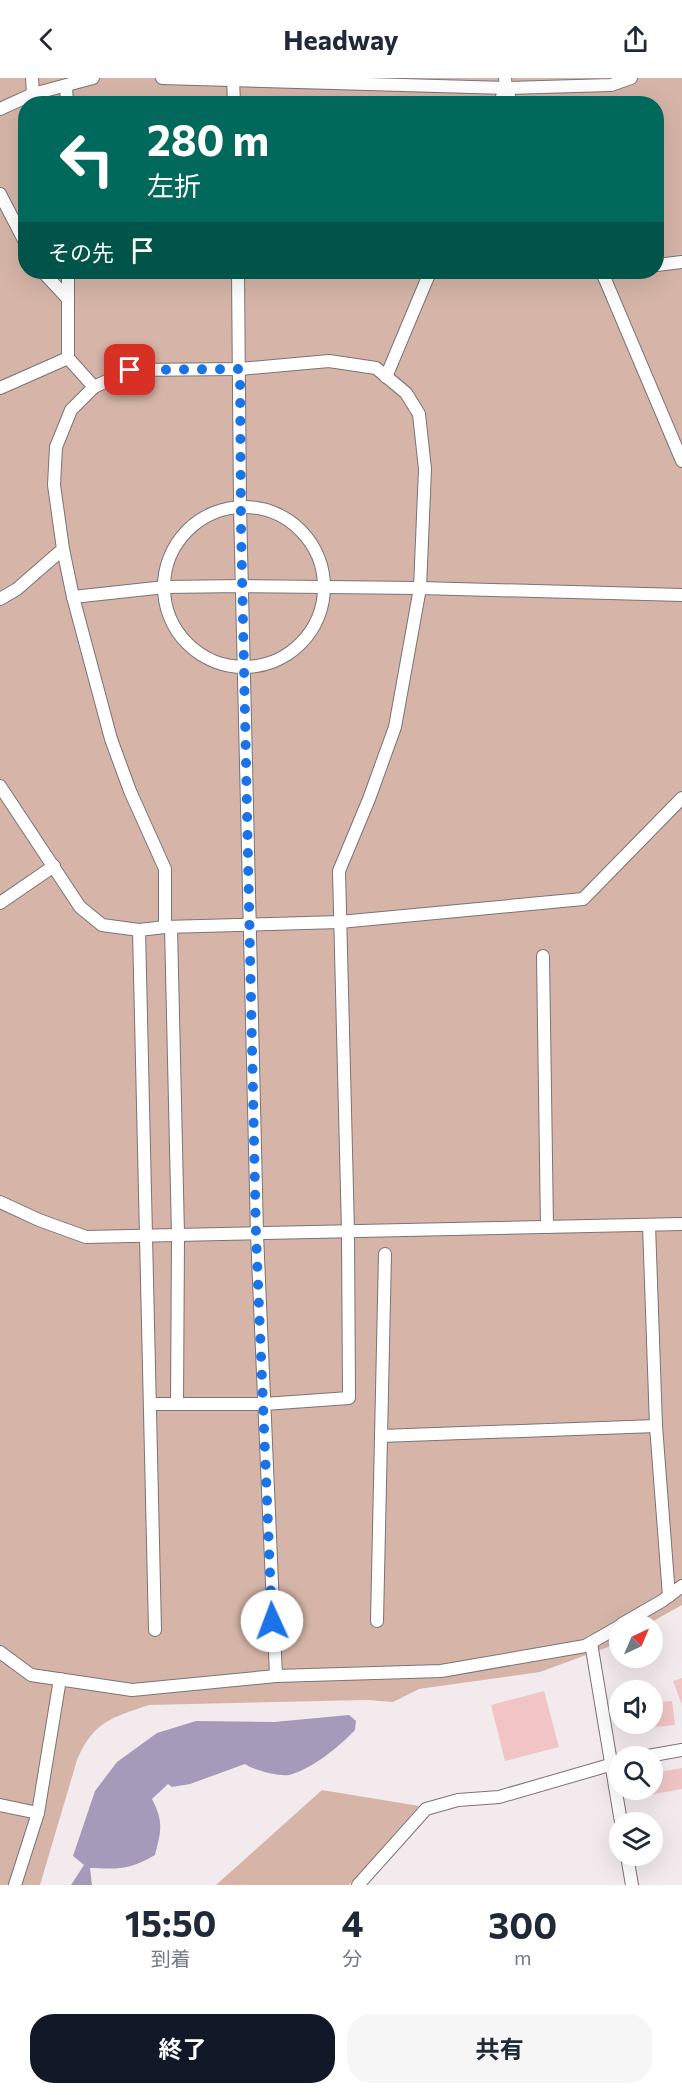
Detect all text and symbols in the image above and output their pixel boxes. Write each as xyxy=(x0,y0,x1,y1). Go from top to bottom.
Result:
icon: back xyxy=(30,23,63,56)
text: Headway xyxy=(283,23,399,56)
icon: share xyxy=(619,23,652,56)
text: 280 m xyxy=(147,113,269,165)
icon: left xyxy=(48,120,126,198)
text: 左折 xyxy=(147,169,201,202)
icon: arrive xyxy=(126,234,159,267)
text: その先 xyxy=(48,239,114,266)
pin xyxy=(104,344,155,395)
icon: arrive xyxy=(113,353,146,386)
position arrow xyxy=(240,1589,304,1653)
north arrow xyxy=(609,1614,663,1668)
map controls xyxy=(609,1614,663,1866)
button: sound xyxy=(609,1680,663,1734)
button: search xyxy=(609,1746,663,1800)
button: layers xyxy=(609,1812,663,1866)
text: 15:50 xyxy=(125,1900,217,1944)
text: 4 xyxy=(341,1900,363,1944)
text: 300 xyxy=(488,1902,557,1946)
text: m xyxy=(514,1945,531,1969)
text: 到着 xyxy=(151,1946,191,1970)
text: 分 xyxy=(342,1946,362,1970)
button: 終了 xyxy=(30,2014,335,2083)
button: 共有 xyxy=(347,2014,652,2083)

